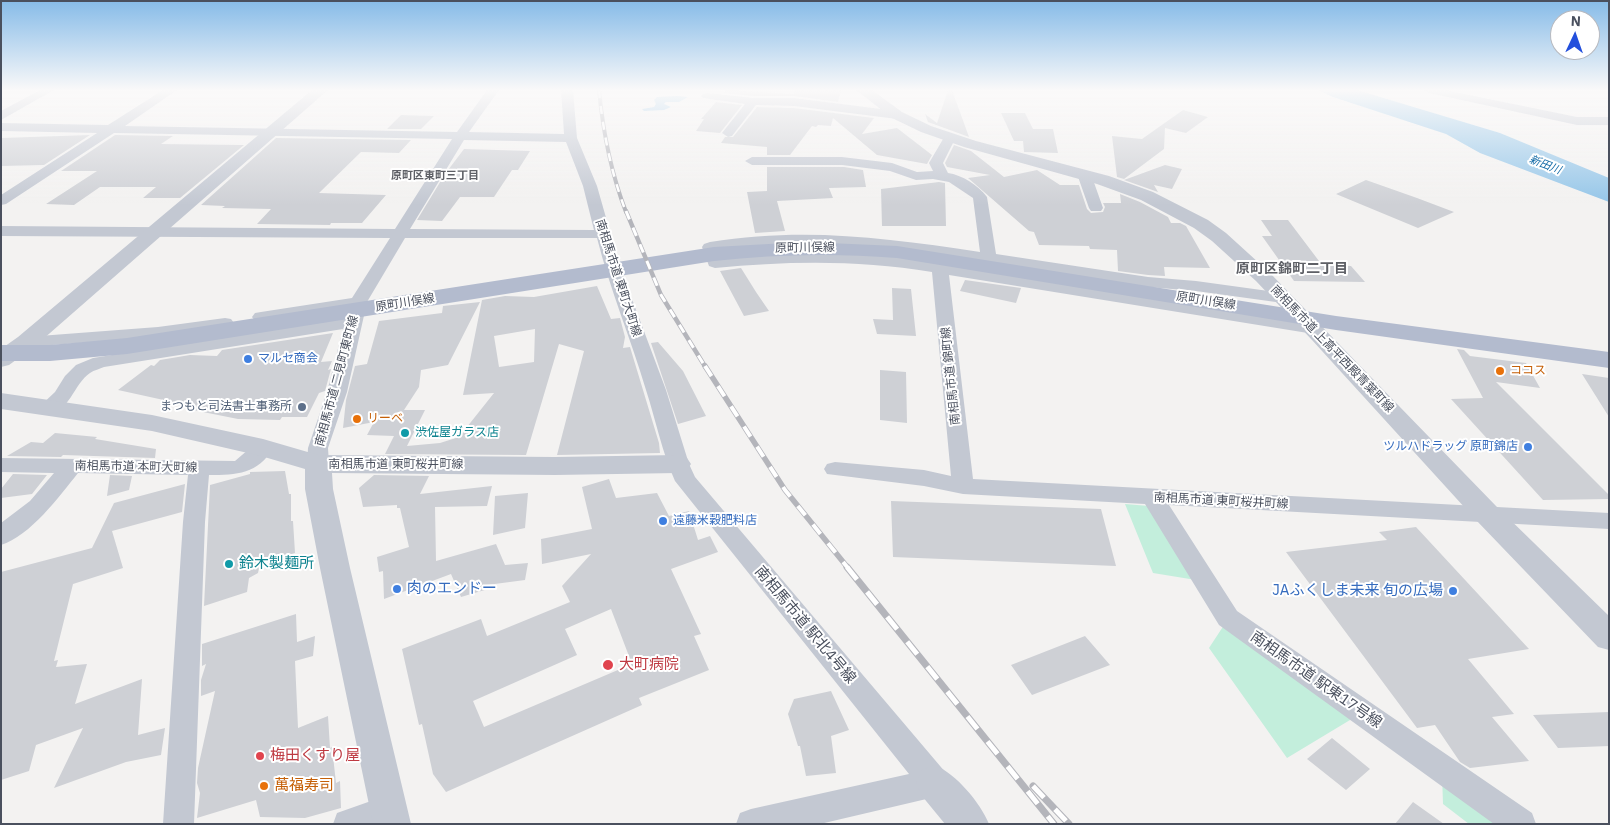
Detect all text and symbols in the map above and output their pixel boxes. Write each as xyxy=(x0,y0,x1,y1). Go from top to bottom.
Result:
north arrow xyxy=(1550,10,1600,60)
text: N xyxy=(1570,12,1581,30)
water label: 新田川 xyxy=(1527,153,1563,177)
district label: 原町区東町三丁目 xyxy=(391,169,479,183)
street label: 南相馬市道 東町大町線 xyxy=(592,217,644,339)
street label: 原町川俣線 xyxy=(775,240,835,256)
district label: 原町区錦町二丁目 xyxy=(1236,261,1348,277)
street label: 南相馬市道 上高平西殿青葉町線 xyxy=(1267,283,1397,415)
street label: 原町川俣線 xyxy=(1175,289,1237,313)
street label: 原町川俣線 xyxy=(374,291,436,315)
street label: 南相馬市道 二見町東町線 xyxy=(313,314,361,448)
street label: 南相馬市道 錦町線 xyxy=(939,326,963,426)
place label: マルセ商会 xyxy=(258,352,318,366)
marker: マルセ商会 xyxy=(242,353,254,365)
place label: ココス xyxy=(1510,364,1546,378)
marker: ココス xyxy=(1494,365,1506,377)
place label: まつもと司法書士事務所 xyxy=(160,400,292,414)
marker: まつもと司法書士事務所 xyxy=(296,401,308,413)
place label: リーベ xyxy=(367,412,403,426)
marker: リーベ xyxy=(351,413,363,425)
place label: 渋佐屋ガラス店 xyxy=(415,426,499,440)
marker: 渋佐屋ガラス店 xyxy=(399,427,411,439)
place label: ツルハドラッグ 原町錦店 xyxy=(1383,440,1518,454)
marker: ツルハドラッグ 原町錦店 xyxy=(1522,441,1534,453)
street label: 南相馬市道 東町桜井町線 xyxy=(329,458,463,472)
street label: 南相馬市道 本町大町線 xyxy=(74,459,198,475)
street label: 南相馬市道 東町桜井町線 xyxy=(1153,490,1289,512)
place label: 遠藤米穀肥料店 xyxy=(673,514,757,528)
marker: 遠藤米穀肥料店 xyxy=(657,515,669,527)
place label: 鈴木製麺所 xyxy=(239,555,314,573)
marker: 鈴木製麺所 xyxy=(223,558,235,570)
street label: 南相馬市道 駅北4号線 xyxy=(751,563,859,687)
place label: 肉のエンドー xyxy=(407,580,497,598)
place label: JAふくしま未来 旬の広場 xyxy=(1272,582,1443,600)
marker: 肉のエンドー xyxy=(391,583,403,595)
marker: JAふくしま未来 旬の広場 xyxy=(1447,585,1459,597)
street label: 南相馬市道 駅東17号線 xyxy=(1247,628,1385,732)
place label: 大町病院 xyxy=(619,656,679,674)
marker: 大町病院 xyxy=(601,658,615,672)
place label: 梅田くすり屋 xyxy=(270,747,360,765)
marker: 梅田くすり屋 xyxy=(254,750,266,762)
place label: 萬福寿司 xyxy=(274,777,334,795)
marker: 萬福寿司 xyxy=(258,780,270,792)

